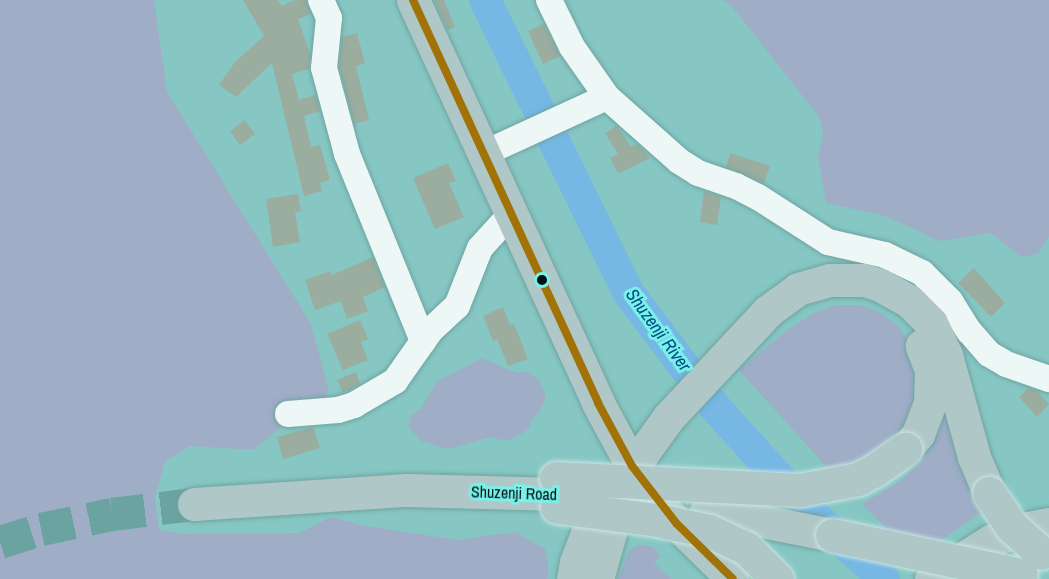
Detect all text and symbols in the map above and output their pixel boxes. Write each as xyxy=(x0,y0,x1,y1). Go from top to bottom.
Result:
unlabelled marker xyxy=(536,274,548,286)
water label: Shuzenji River xyxy=(621,284,695,376)
street label: Shuzenji Road xyxy=(471,482,557,504)

